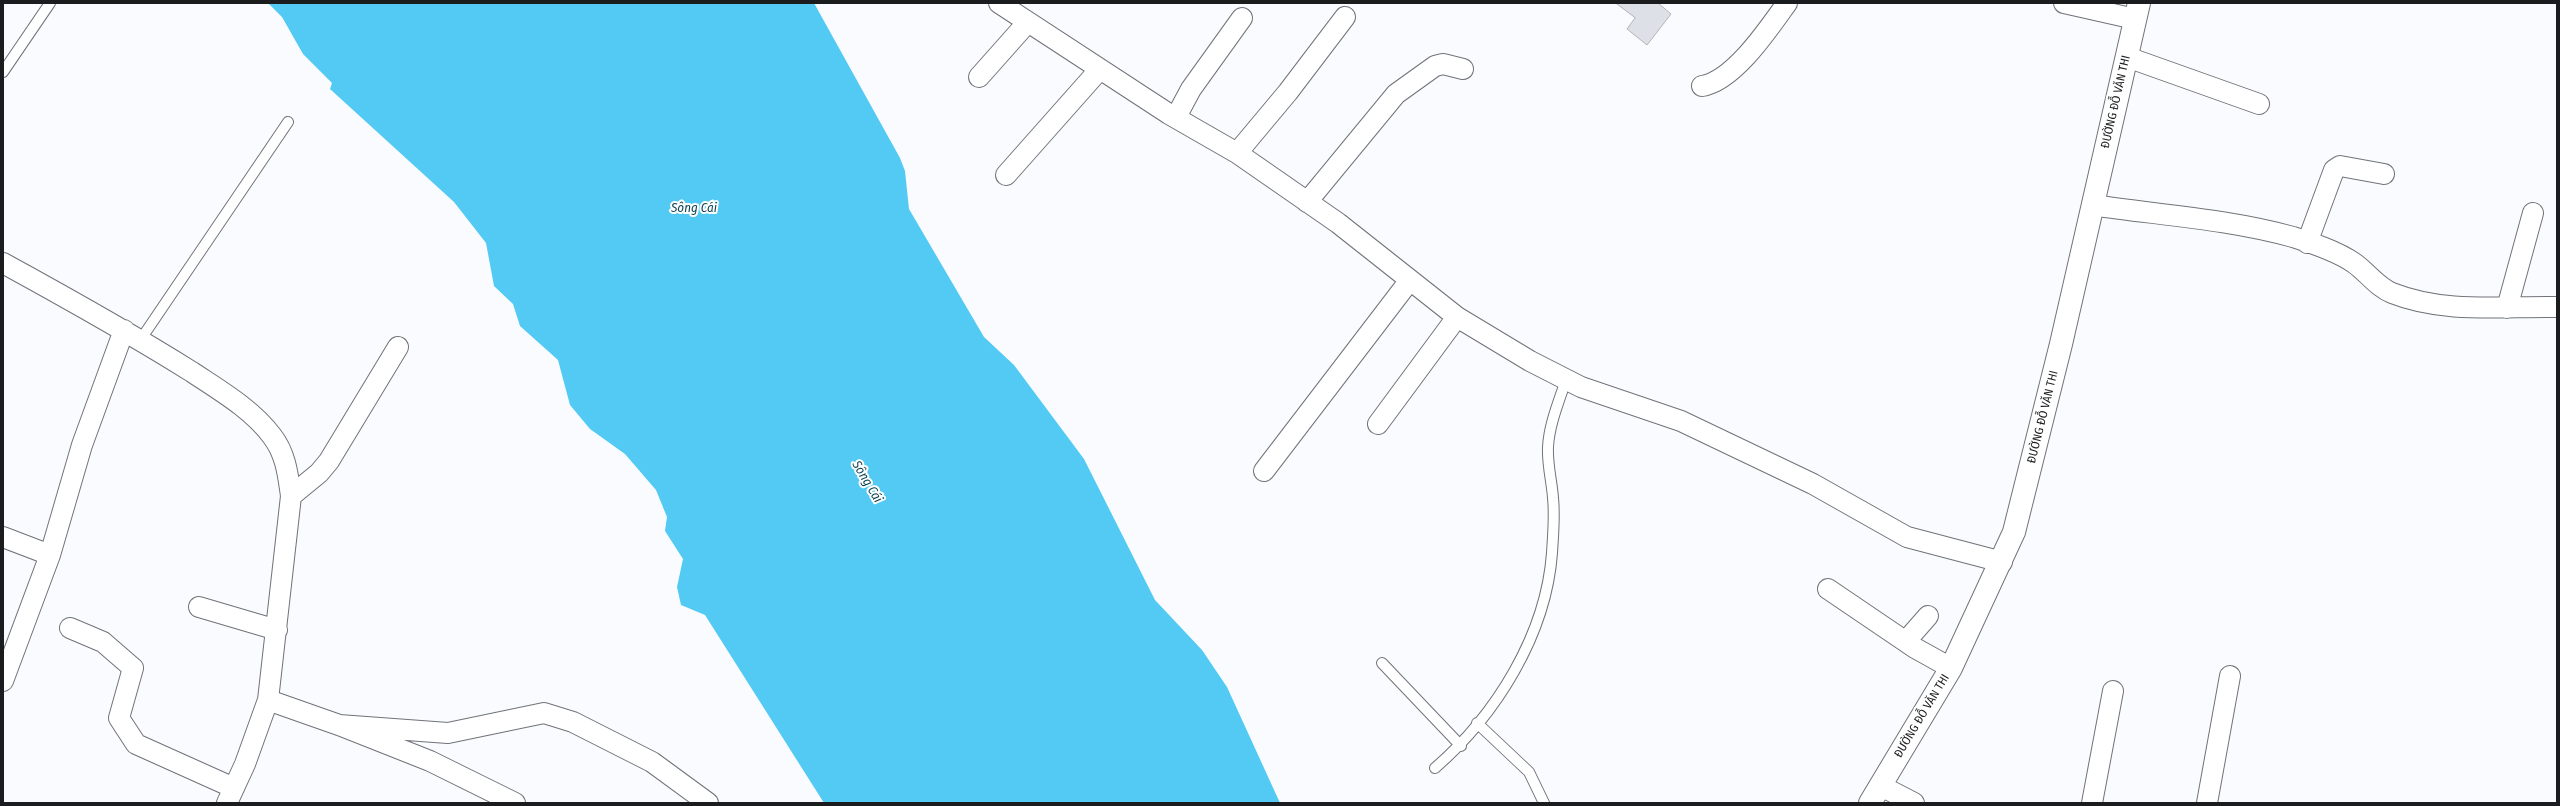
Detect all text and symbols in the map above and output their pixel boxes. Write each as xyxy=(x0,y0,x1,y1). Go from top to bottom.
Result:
street label: ĐƯỜNG ĐỖ VĂN THI xyxy=(2098,54,2134,150)
water label: Sông Cái xyxy=(671,200,717,216)
street label: ĐƯỜNG ĐỖ VĂN THI xyxy=(2025,369,2061,465)
water label: Sông Cái xyxy=(848,458,886,506)
street label: ĐƯỜNG ĐỖ VĂN THI xyxy=(1891,672,1953,760)

